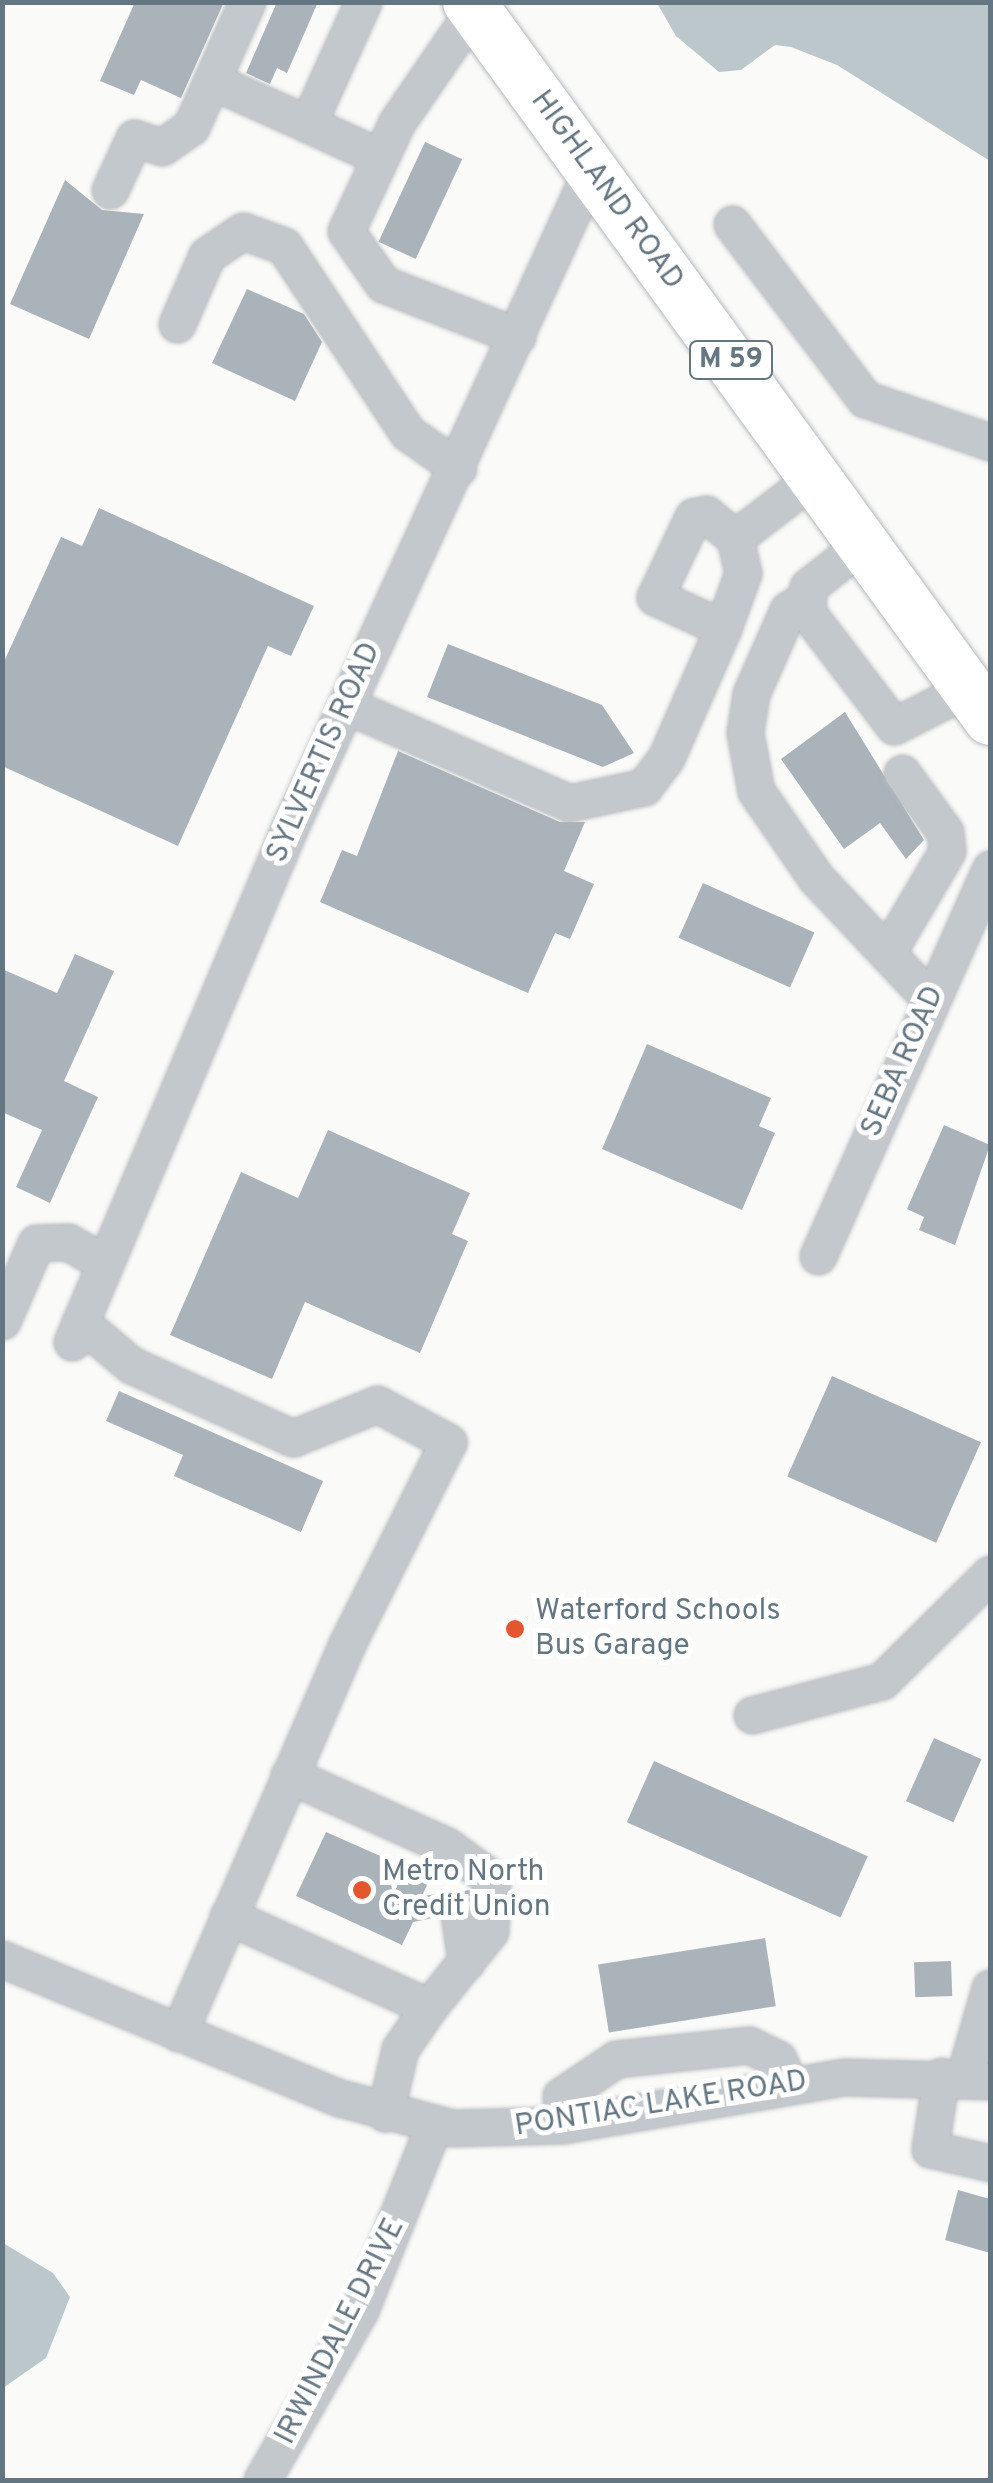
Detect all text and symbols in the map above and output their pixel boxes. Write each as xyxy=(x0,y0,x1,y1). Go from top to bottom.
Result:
street label: HIGHLAND ROAD xyxy=(522,84,690,298)
road number: M 59 xyxy=(688,337,774,383)
street label: SYLVERTIS ROAD xyxy=(260,637,390,869)
street label: SEBA ROAD xyxy=(854,980,954,1144)
place label: Waterford Schools Bus Garage xyxy=(535,1594,780,1664)
marker: Waterford Schools Bus Garage xyxy=(504,1618,526,1640)
place label: Metro North Credit Union xyxy=(382,1855,551,1926)
marker: Metro North Credit Union xyxy=(351,1879,373,1901)
street label: PONTIAC LAKE ROAD xyxy=(512,2064,810,2146)
street label: IRWINDALE DRIVE xyxy=(269,2213,413,2451)

